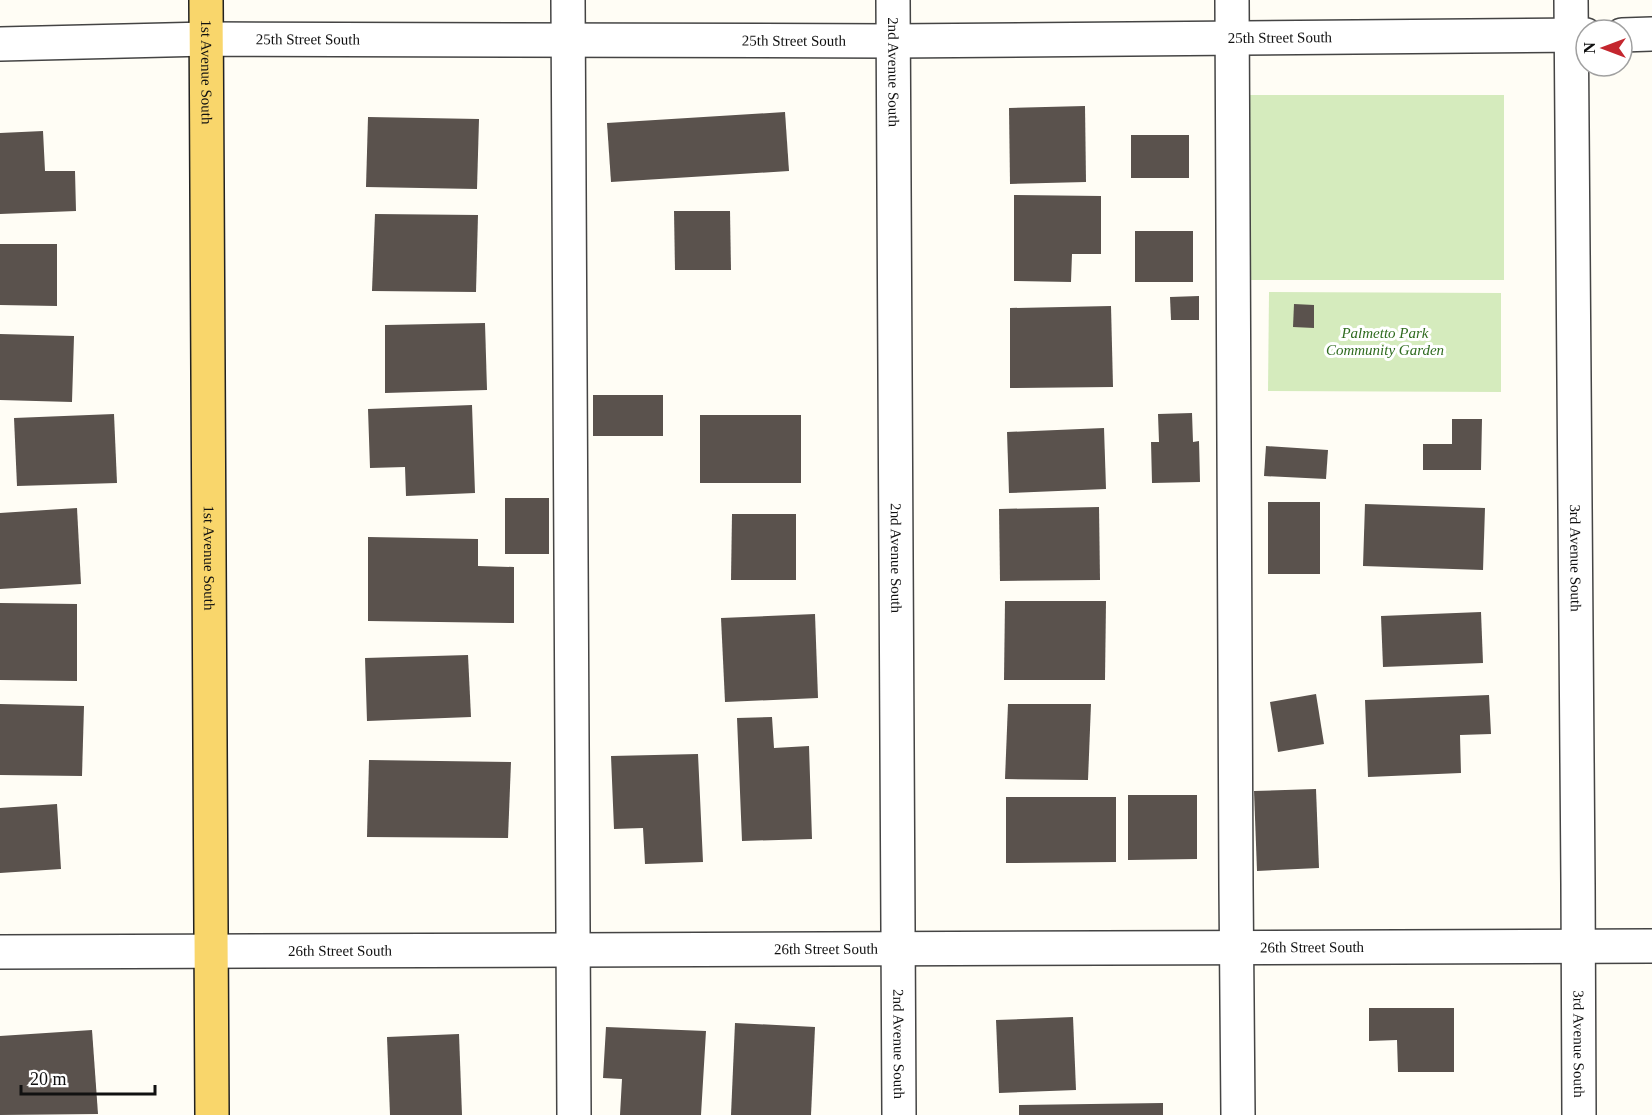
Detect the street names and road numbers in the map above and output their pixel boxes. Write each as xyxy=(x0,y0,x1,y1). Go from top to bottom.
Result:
street label: 2nd Avenue South xyxy=(885,17,902,127)
street label: 1st Avenue South xyxy=(198,20,215,125)
street label: 25th Street South xyxy=(1228,29,1333,46)
street label: 25th Street South xyxy=(256,31,361,47)
street label: 25th Street South xyxy=(742,33,847,49)
street label: 2nd Avenue South xyxy=(888,503,904,613)
street label: 3rd Avenue South xyxy=(1567,504,1584,612)
street label: 1st Avenue South xyxy=(201,506,217,611)
street label: 26th Street South xyxy=(1260,939,1365,955)
street label: 26th Street South xyxy=(774,941,879,957)
street label: 26th Street South xyxy=(288,943,393,959)
street label: 2nd Avenue South xyxy=(890,989,907,1099)
street label: 3rd Avenue South xyxy=(1570,990,1587,1098)

